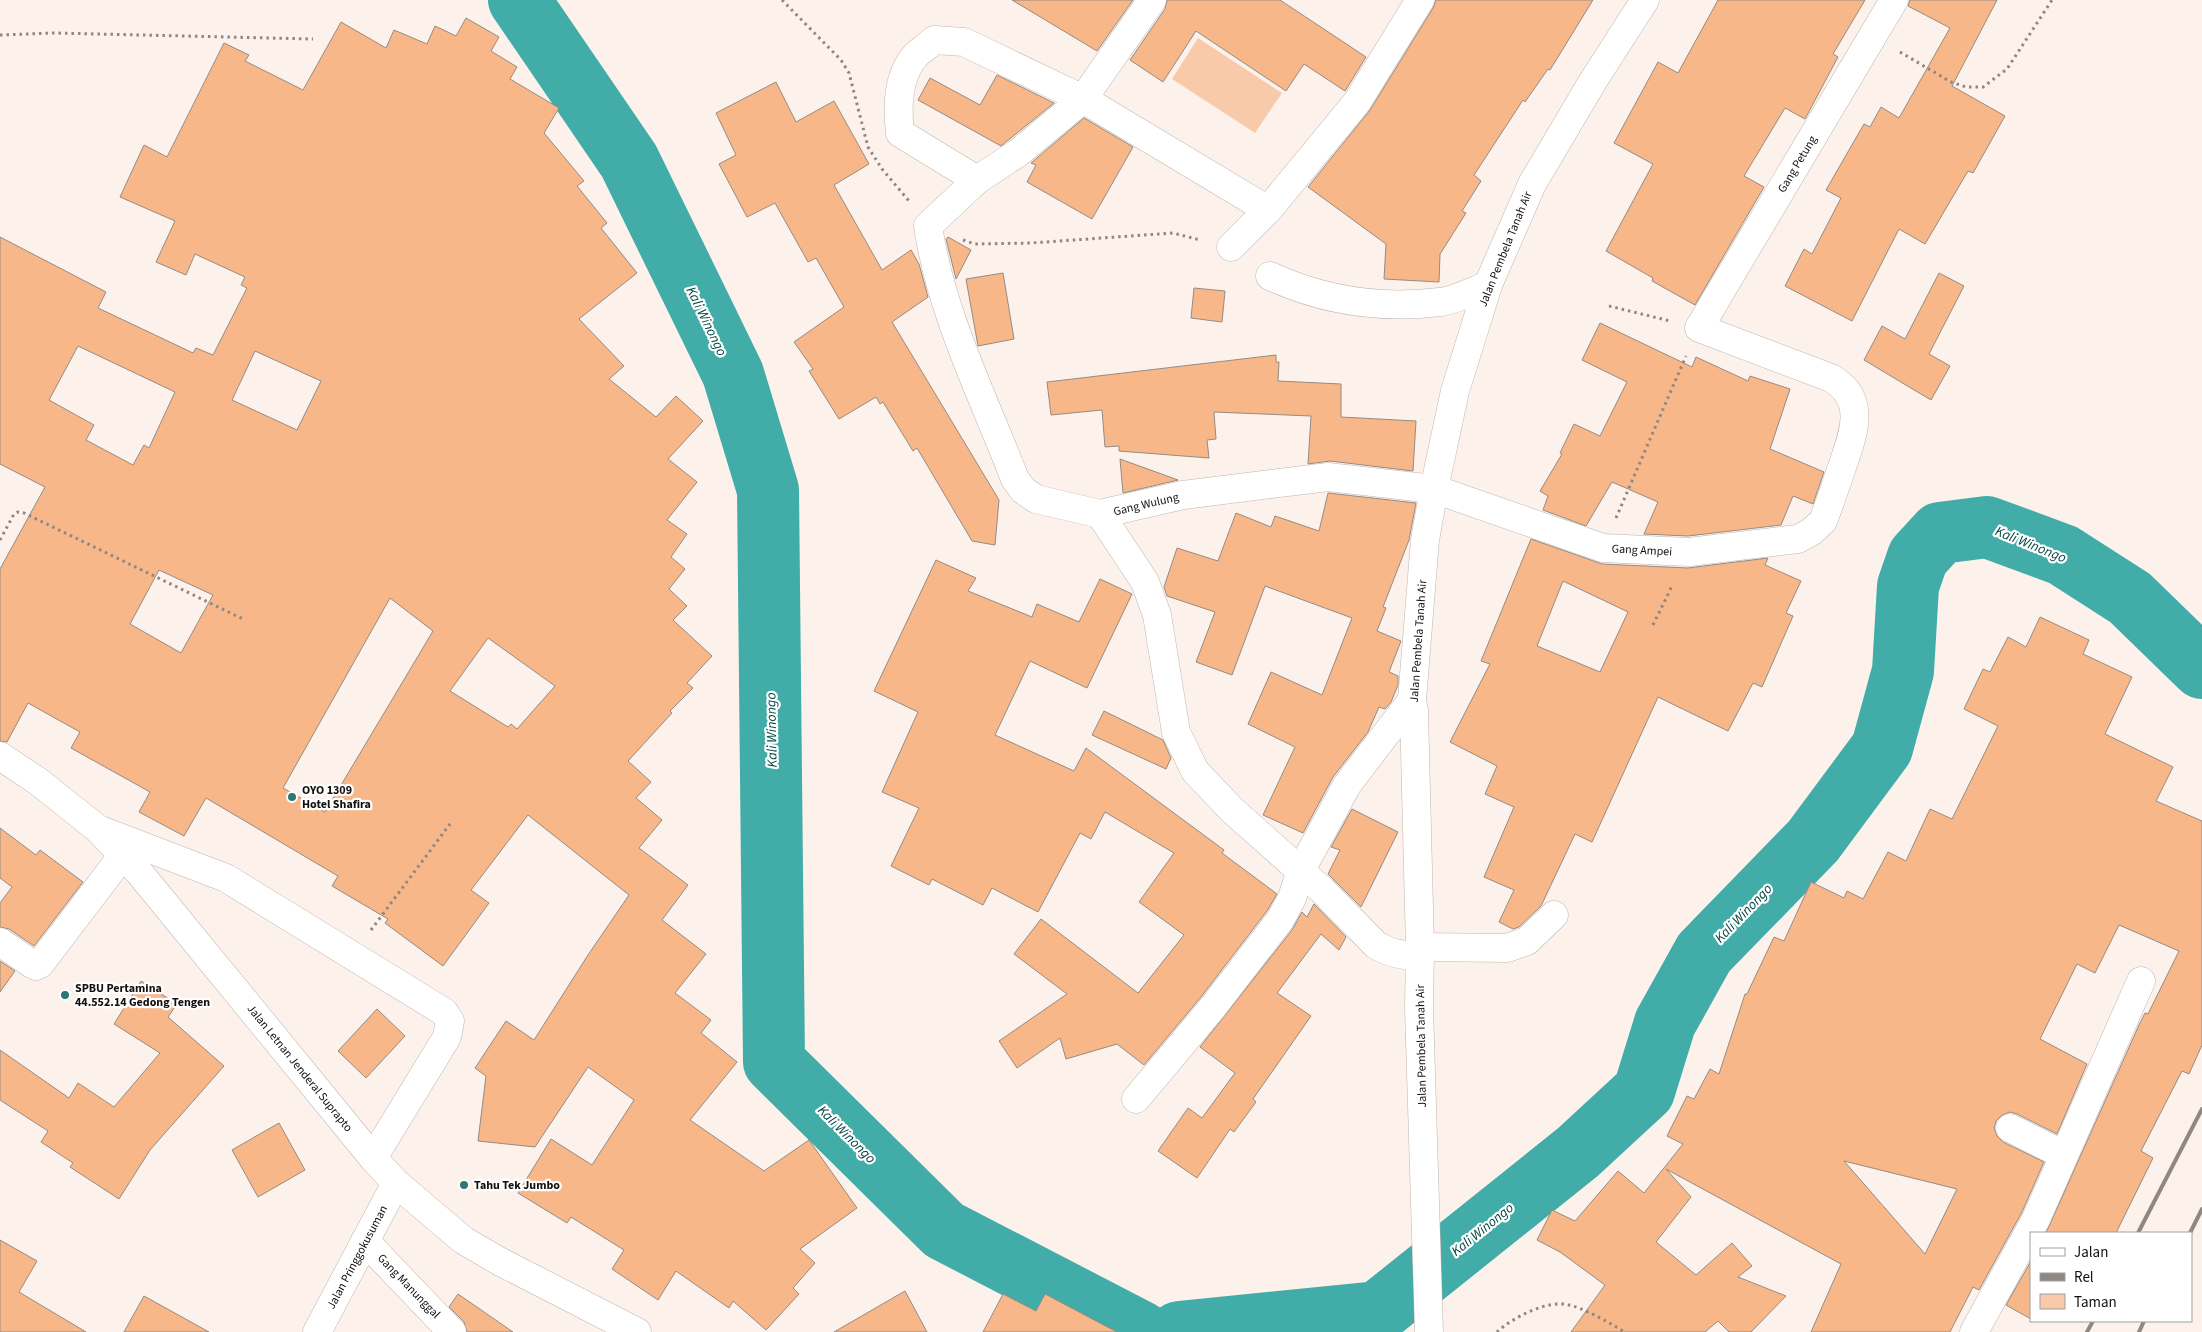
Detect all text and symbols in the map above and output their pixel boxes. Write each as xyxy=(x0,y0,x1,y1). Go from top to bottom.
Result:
street label: Gang Petung xyxy=(1774,132,1821,196)
street label: Jalan Pembela Tanah Air xyxy=(1475,188,1537,309)
water label: Kali Winongo xyxy=(681,283,732,360)
street label: Gang Wulung xyxy=(1112,489,1180,520)
water label: Kali Winongo xyxy=(1992,522,2069,568)
street label: Gang Ampei xyxy=(1611,540,1673,561)
street label: Jalan Pembela Tanah Air xyxy=(1406,578,1431,703)
water label: Kali Winongo xyxy=(761,692,783,768)
place label: OYO 1309 Hotel Shafira xyxy=(302,782,371,813)
marker: OYO 1309 Hotel Shafira xyxy=(286,791,298,803)
water label: Kali Winongo xyxy=(1710,880,1777,948)
place label: SPBU Pertamina 44.552.14 Gedong Tengen xyxy=(75,980,210,1011)
street label: Jalan Pembela Tanah Air xyxy=(1412,983,1431,1108)
marker: SPBU Pertamina 44.552.14 Gedong Tengen xyxy=(59,989,71,1001)
street label: Jalan Letnan Jenderal Suprapto xyxy=(243,1001,356,1136)
water label: Kali Winongo xyxy=(813,1101,880,1168)
place label: Tahu Tek Jumbo xyxy=(474,1177,560,1194)
marker: Tahu Tek Jumbo xyxy=(458,1179,470,1191)
water label: Kali Winongo xyxy=(1447,1198,1518,1261)
street label: Jalan Pringgokusuman xyxy=(323,1202,392,1312)
legend xyxy=(2030,1232,2192,1322)
text: Jalan xyxy=(2074,1242,2108,1263)
street label: Gang Manunggal xyxy=(373,1250,444,1322)
text: Rel xyxy=(2074,1267,2094,1288)
text: Taman xyxy=(2074,1292,2117,1313)

